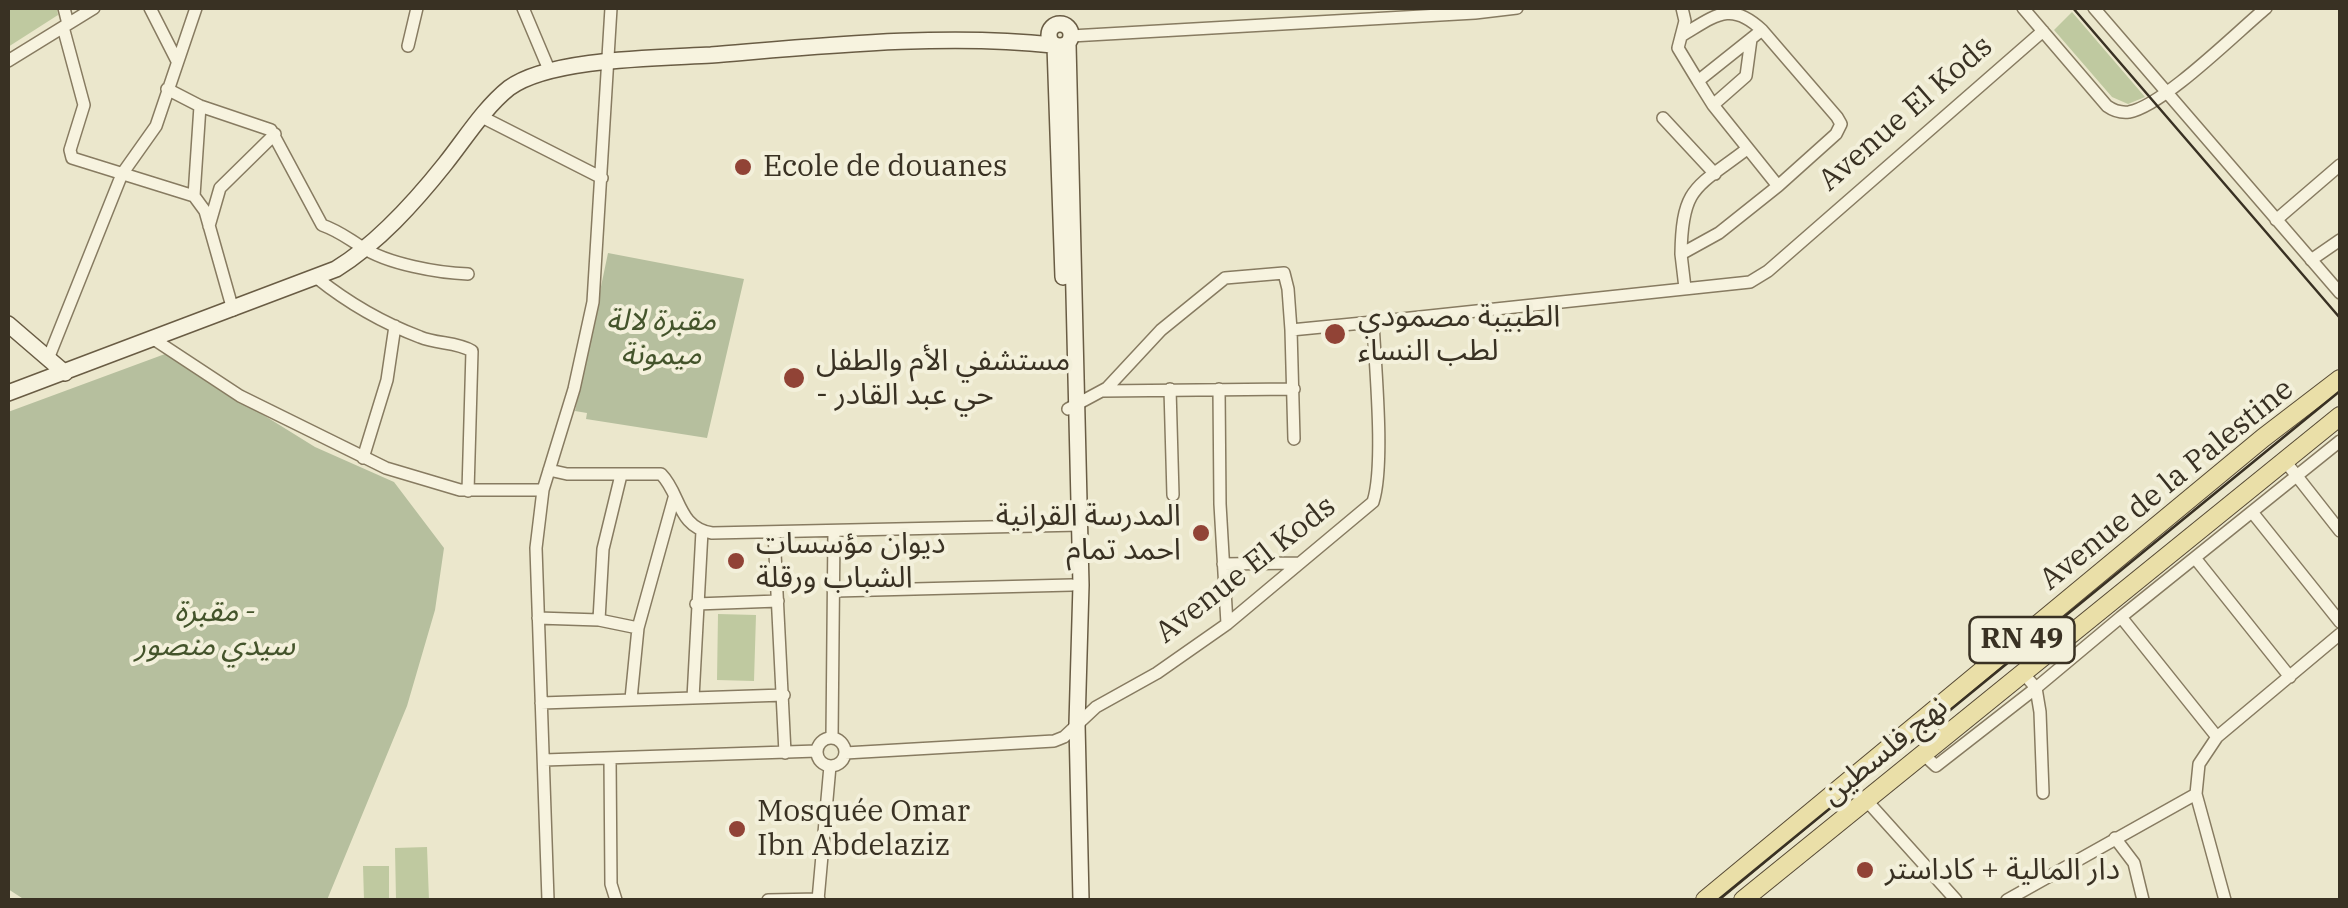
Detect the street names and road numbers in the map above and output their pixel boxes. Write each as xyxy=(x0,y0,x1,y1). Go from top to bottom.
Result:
street label: Avenue El Kods xyxy=(1812,29,2000,199)
street label: Avenue de la Palestine xyxy=(2033,372,2301,598)
street label: Avenue El Kods xyxy=(1149,489,1343,651)
road number: RN 49 xyxy=(1970,617,2074,663)
street label: نهج فلسطين xyxy=(1815,689,1955,813)

